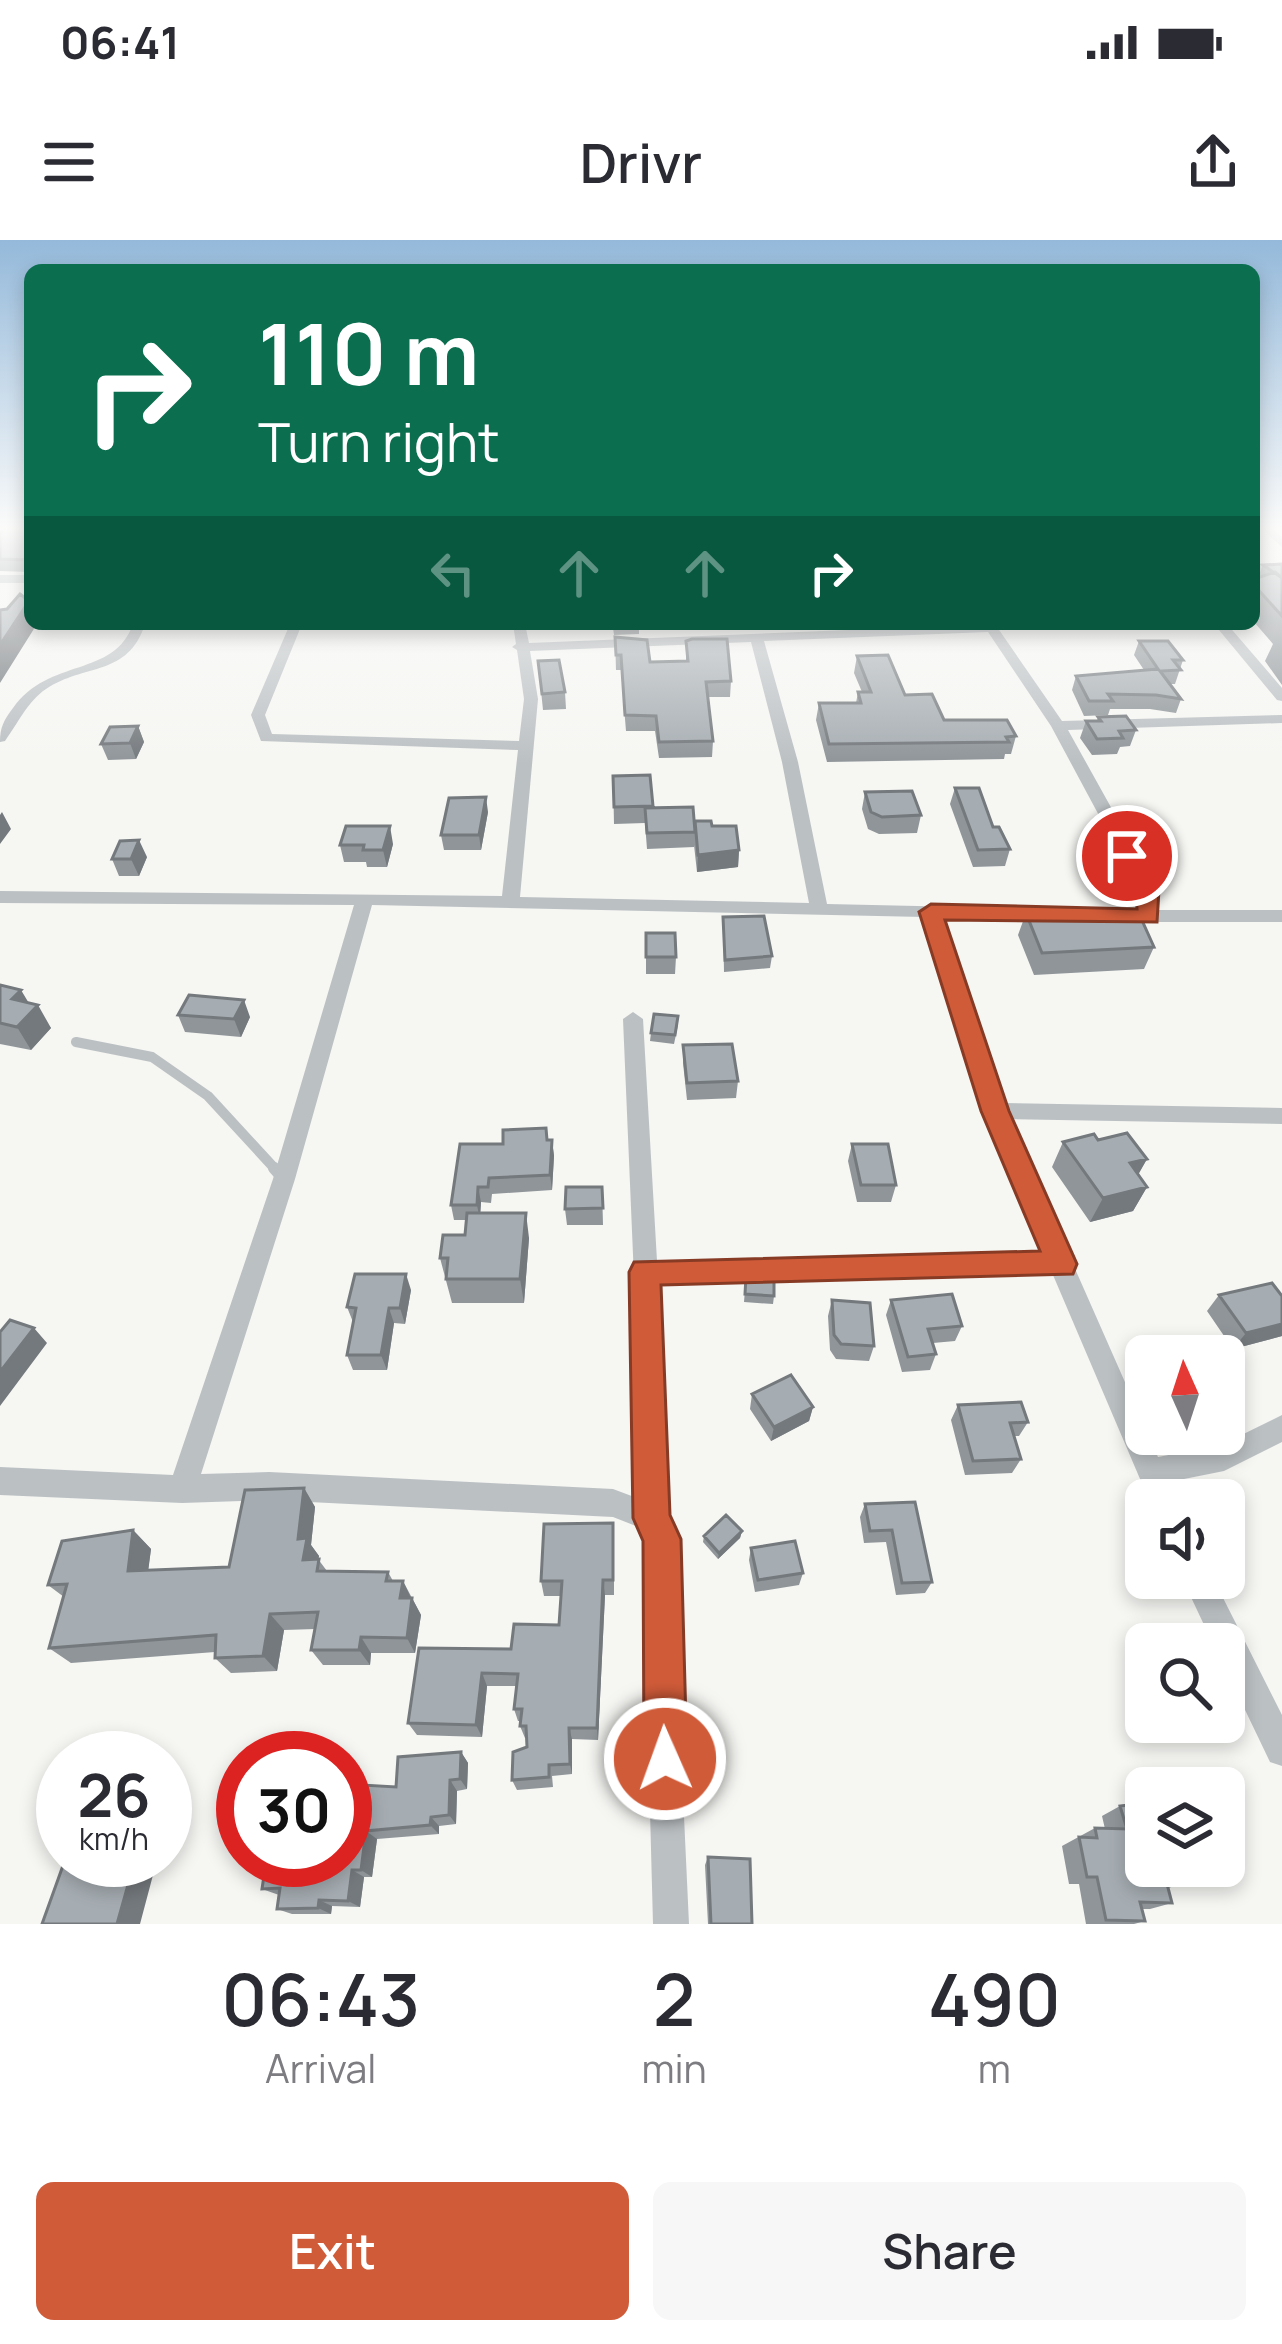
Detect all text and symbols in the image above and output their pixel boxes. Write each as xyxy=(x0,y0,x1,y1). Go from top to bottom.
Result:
text: 06:41 xyxy=(60,11,180,73)
text: Drivr xyxy=(580,125,702,199)
icon: menu xyxy=(36,129,102,195)
icon: share xyxy=(1180,129,1246,195)
text: 110 m xyxy=(258,295,479,410)
icon: right xyxy=(60,312,216,468)
text: Turn right xyxy=(258,404,500,478)
icon: left xyxy=(420,540,486,606)
icon: ahead xyxy=(546,540,612,606)
icon: ahead xyxy=(672,540,738,606)
icon: right xyxy=(798,540,864,606)
pin xyxy=(1076,805,1178,907)
icon: arrive xyxy=(1094,823,1160,889)
north arrow xyxy=(1125,1335,1245,1455)
map controls xyxy=(1125,1335,1245,1887)
button: sound xyxy=(1125,1479,1245,1599)
button: search xyxy=(1125,1623,1245,1743)
position arrow xyxy=(602,1696,728,1822)
speed limit sign: 30 xyxy=(216,1731,372,1887)
text: 26 xyxy=(77,1753,151,1835)
button: layers xyxy=(1125,1767,1245,1887)
text: km/h xyxy=(79,1818,149,1859)
text: 06:43 xyxy=(221,1949,420,2048)
text: 2 xyxy=(653,1949,695,2048)
text: 490 xyxy=(928,1949,1061,2048)
text: Arrival xyxy=(265,2041,376,2095)
text: min xyxy=(641,2041,707,2095)
text: m xyxy=(978,2041,1011,2095)
button: Exit xyxy=(36,2182,629,2320)
button: Share xyxy=(653,2182,1246,2320)

